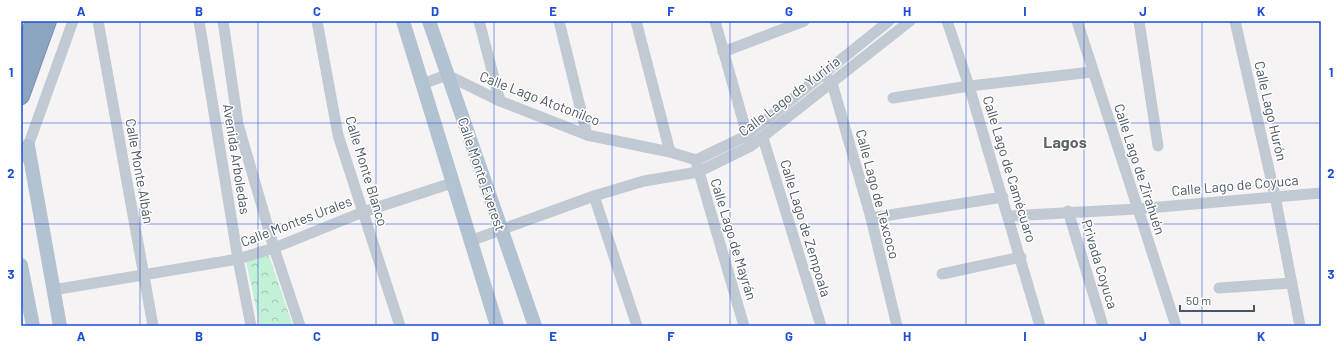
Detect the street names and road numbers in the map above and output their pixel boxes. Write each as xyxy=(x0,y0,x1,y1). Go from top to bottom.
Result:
street label: Calle Lago de Yuriria xyxy=(735,52,843,140)
street label: Calle Lago Hurón xyxy=(1251,59,1291,163)
street label: Calle Lago Atotonilco xyxy=(477,67,603,129)
street label: Calle Lago de Camécuaro xyxy=(980,94,1040,244)
street label: Calle Lago de Zirahuén xyxy=(1111,101,1169,237)
street label: Avenida Arboledas xyxy=(220,103,254,216)
street label: Calle Monte Blanco xyxy=(342,114,392,228)
street label: Calle Monte Everest xyxy=(455,115,509,233)
street label: Calle Monte Albán xyxy=(122,117,158,225)
street label: Calle Lago de Texcoco xyxy=(853,127,903,261)
street label: Calle Lago de Zempoala xyxy=(777,157,835,299)
street label: Calle Lago de Coyuca xyxy=(1171,171,1299,199)
street label: Calle Lago de Mayrán xyxy=(707,176,761,302)
street label: Calle Montes Urales xyxy=(238,192,354,250)
street label: Privada Coyuca xyxy=(1078,217,1122,311)

